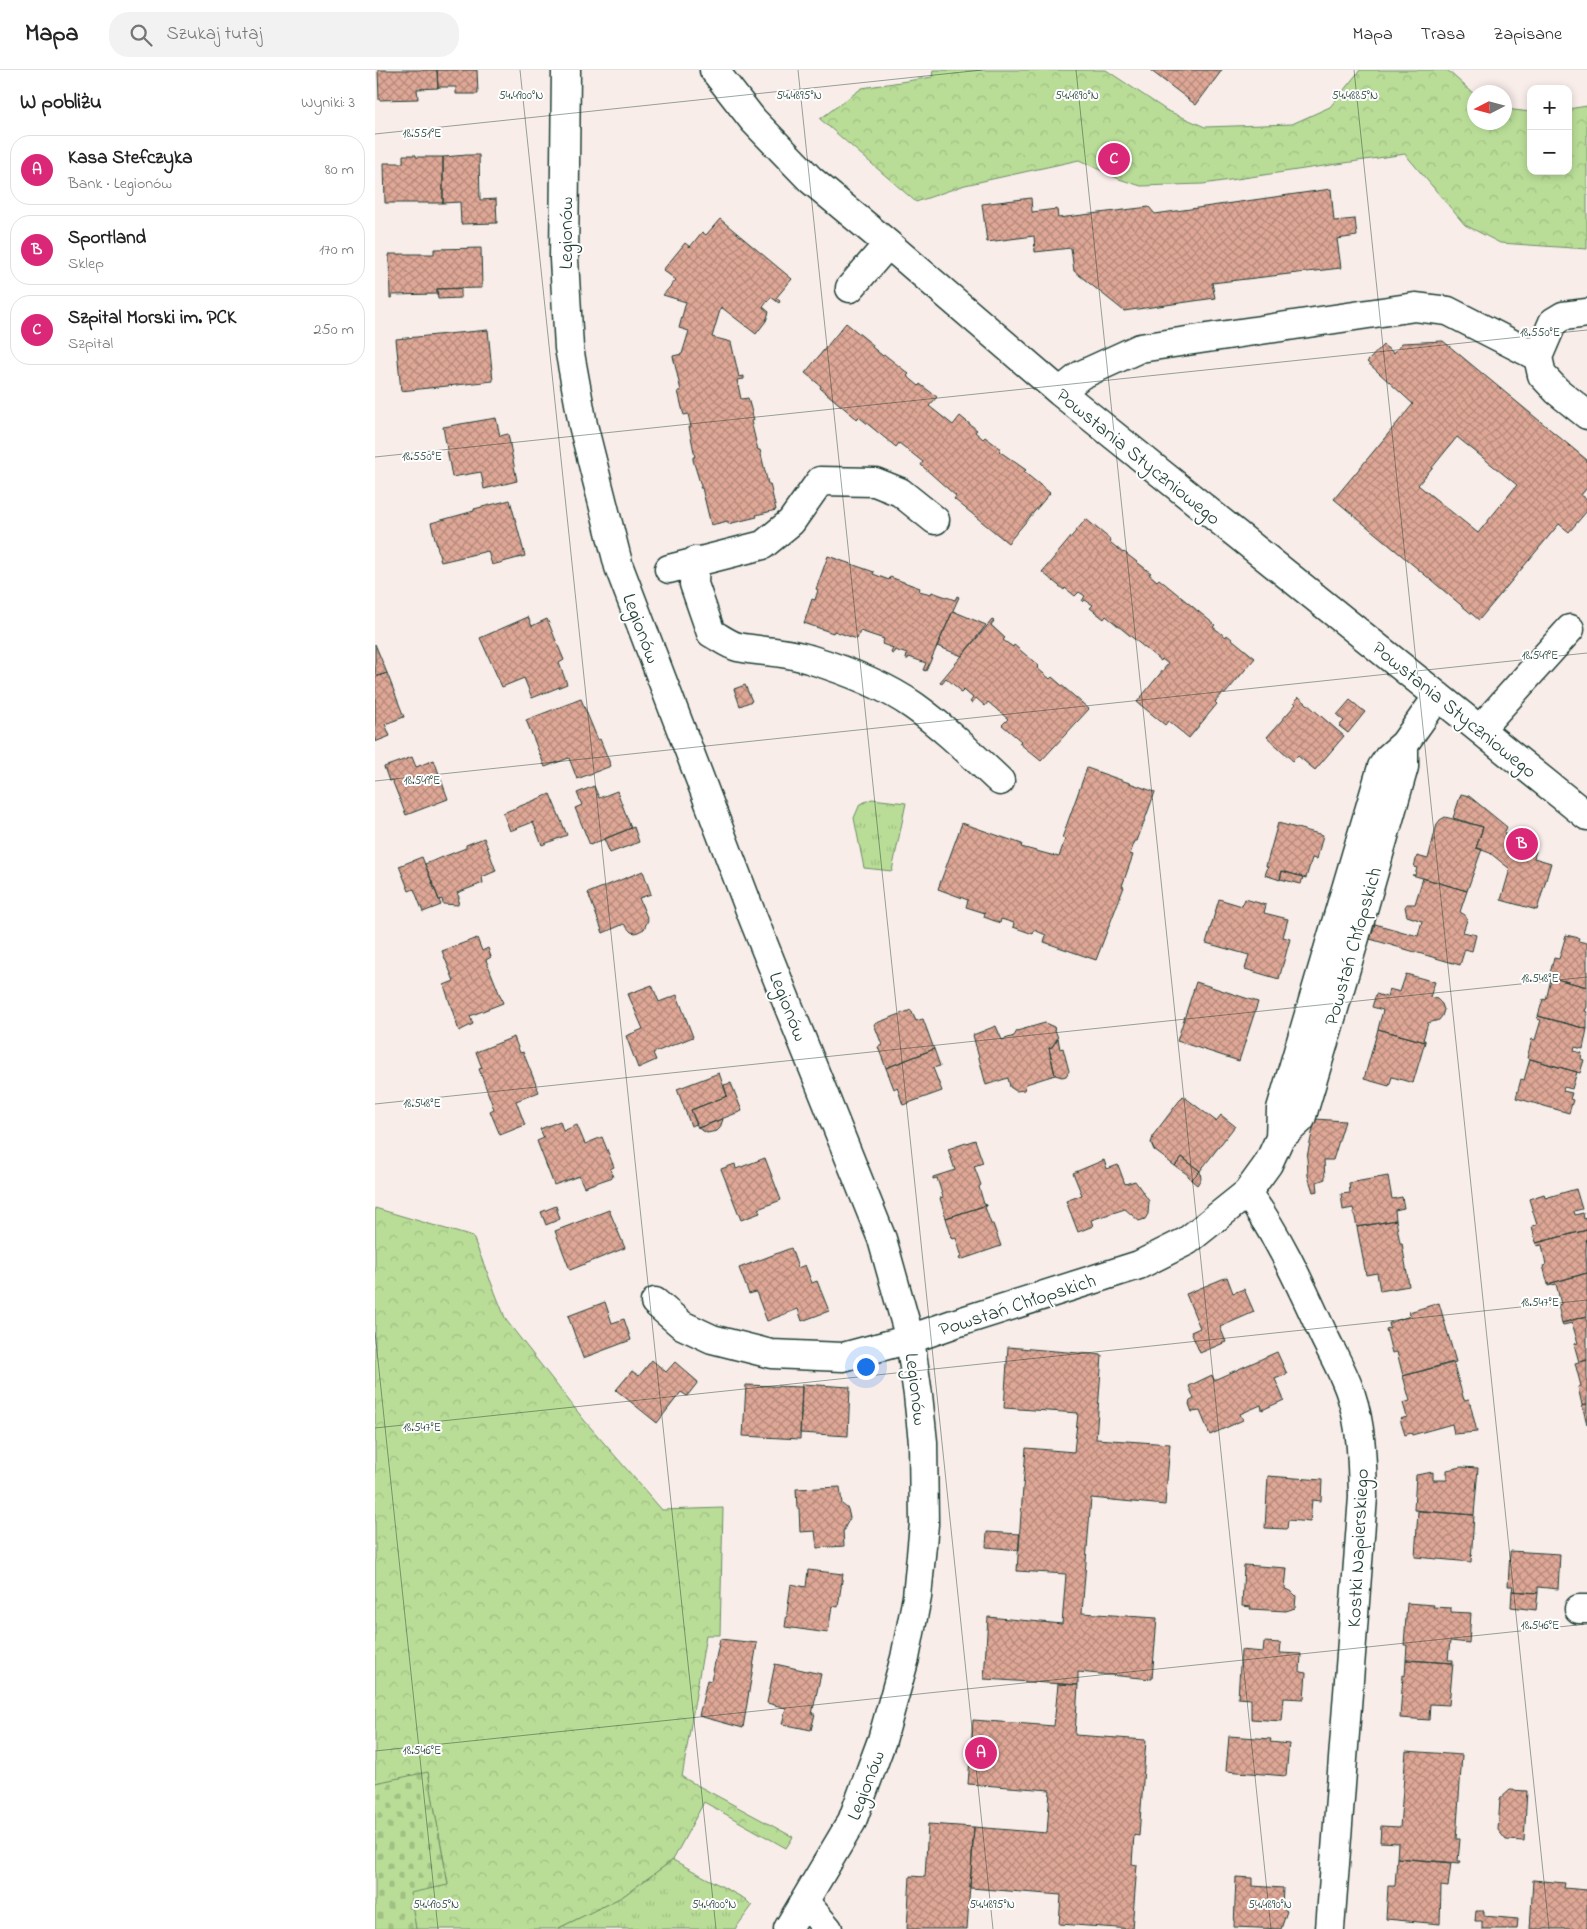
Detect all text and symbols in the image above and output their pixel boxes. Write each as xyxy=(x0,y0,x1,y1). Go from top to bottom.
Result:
search box xyxy=(109,12,459,57)
text: Mapa xyxy=(25,17,79,52)
icon: search xyxy=(127,21,155,49)
text: Szukaj tutaj xyxy=(167,21,262,48)
text: Mapa xyxy=(1353,22,1393,48)
text: Trasa xyxy=(1421,22,1465,48)
text: Zapisane xyxy=(1493,22,1562,48)
north arrow xyxy=(1467,85,1512,130)
map controls xyxy=(1527,85,1572,175)
button: + xyxy=(1527,85,1572,130)
text: 54.4900°N xyxy=(499,87,543,105)
text: 54.4895°N xyxy=(776,87,822,105)
text: 54.4890°N xyxy=(1055,87,1099,105)
text: 54.4885°N xyxy=(1332,87,1378,105)
text: W pobliżu xyxy=(20,88,102,118)
text: Wyniki: 3 xyxy=(301,91,355,115)
text: 18.551°E xyxy=(403,125,441,143)
button: − xyxy=(1527,130,1572,175)
pin: C xyxy=(1098,140,1130,178)
text: Kasa Stefczyka xyxy=(68,145,192,172)
text: A xyxy=(32,158,42,182)
text: 80 m xyxy=(325,158,354,182)
text: Bank · Legionów xyxy=(68,172,172,196)
street label: Legionów xyxy=(553,197,583,269)
text: Sportland xyxy=(68,225,146,252)
text: B xyxy=(32,238,42,262)
text: 170 m xyxy=(319,238,354,262)
text: Sklep xyxy=(68,252,104,276)
text: Szpital Morski im. PCK xyxy=(68,305,236,332)
text: C xyxy=(33,318,41,342)
text: 250 m xyxy=(314,318,354,342)
text: 18.550°E xyxy=(1520,324,1560,342)
text: Szpital xyxy=(68,332,113,356)
street label: Powstania Styczniowego xyxy=(1048,382,1226,534)
text: 18.550°E xyxy=(402,448,442,466)
street label: Legionów xyxy=(612,590,666,668)
street label: Powstania Styczniowego xyxy=(1364,635,1542,787)
text: 18.549°E xyxy=(1522,647,1558,665)
text: 18.549°E xyxy=(404,772,440,790)
pin: B xyxy=(1506,825,1538,863)
street label: Powstań Chłopskich xyxy=(1318,864,1391,1029)
street label: Legionów xyxy=(759,968,814,1046)
text: 18.548°E xyxy=(1521,970,1559,988)
text: 18.548°E xyxy=(403,1095,441,1113)
street label: Powstań Chłopskich xyxy=(935,1267,1100,1345)
text: 18.547°E xyxy=(1521,1294,1559,1312)
street label: Legionów xyxy=(895,1351,933,1427)
your location xyxy=(853,1354,879,1380)
text: 18.547°E xyxy=(403,1419,441,1437)
street label: Kostki Napierskiego xyxy=(1341,1468,1379,1628)
text: 18.546°E xyxy=(1521,1617,1559,1635)
pin: A xyxy=(965,1734,997,1772)
text: 18.546°E xyxy=(403,1742,441,1760)
street label: Legionów xyxy=(841,1747,895,1825)
text: 54.4905°N xyxy=(413,1896,459,1914)
text: 54.4900°N xyxy=(692,1896,736,1914)
text: 54.4895°N xyxy=(969,1896,1015,1914)
text: 54.4890°N xyxy=(1248,1896,1292,1914)

